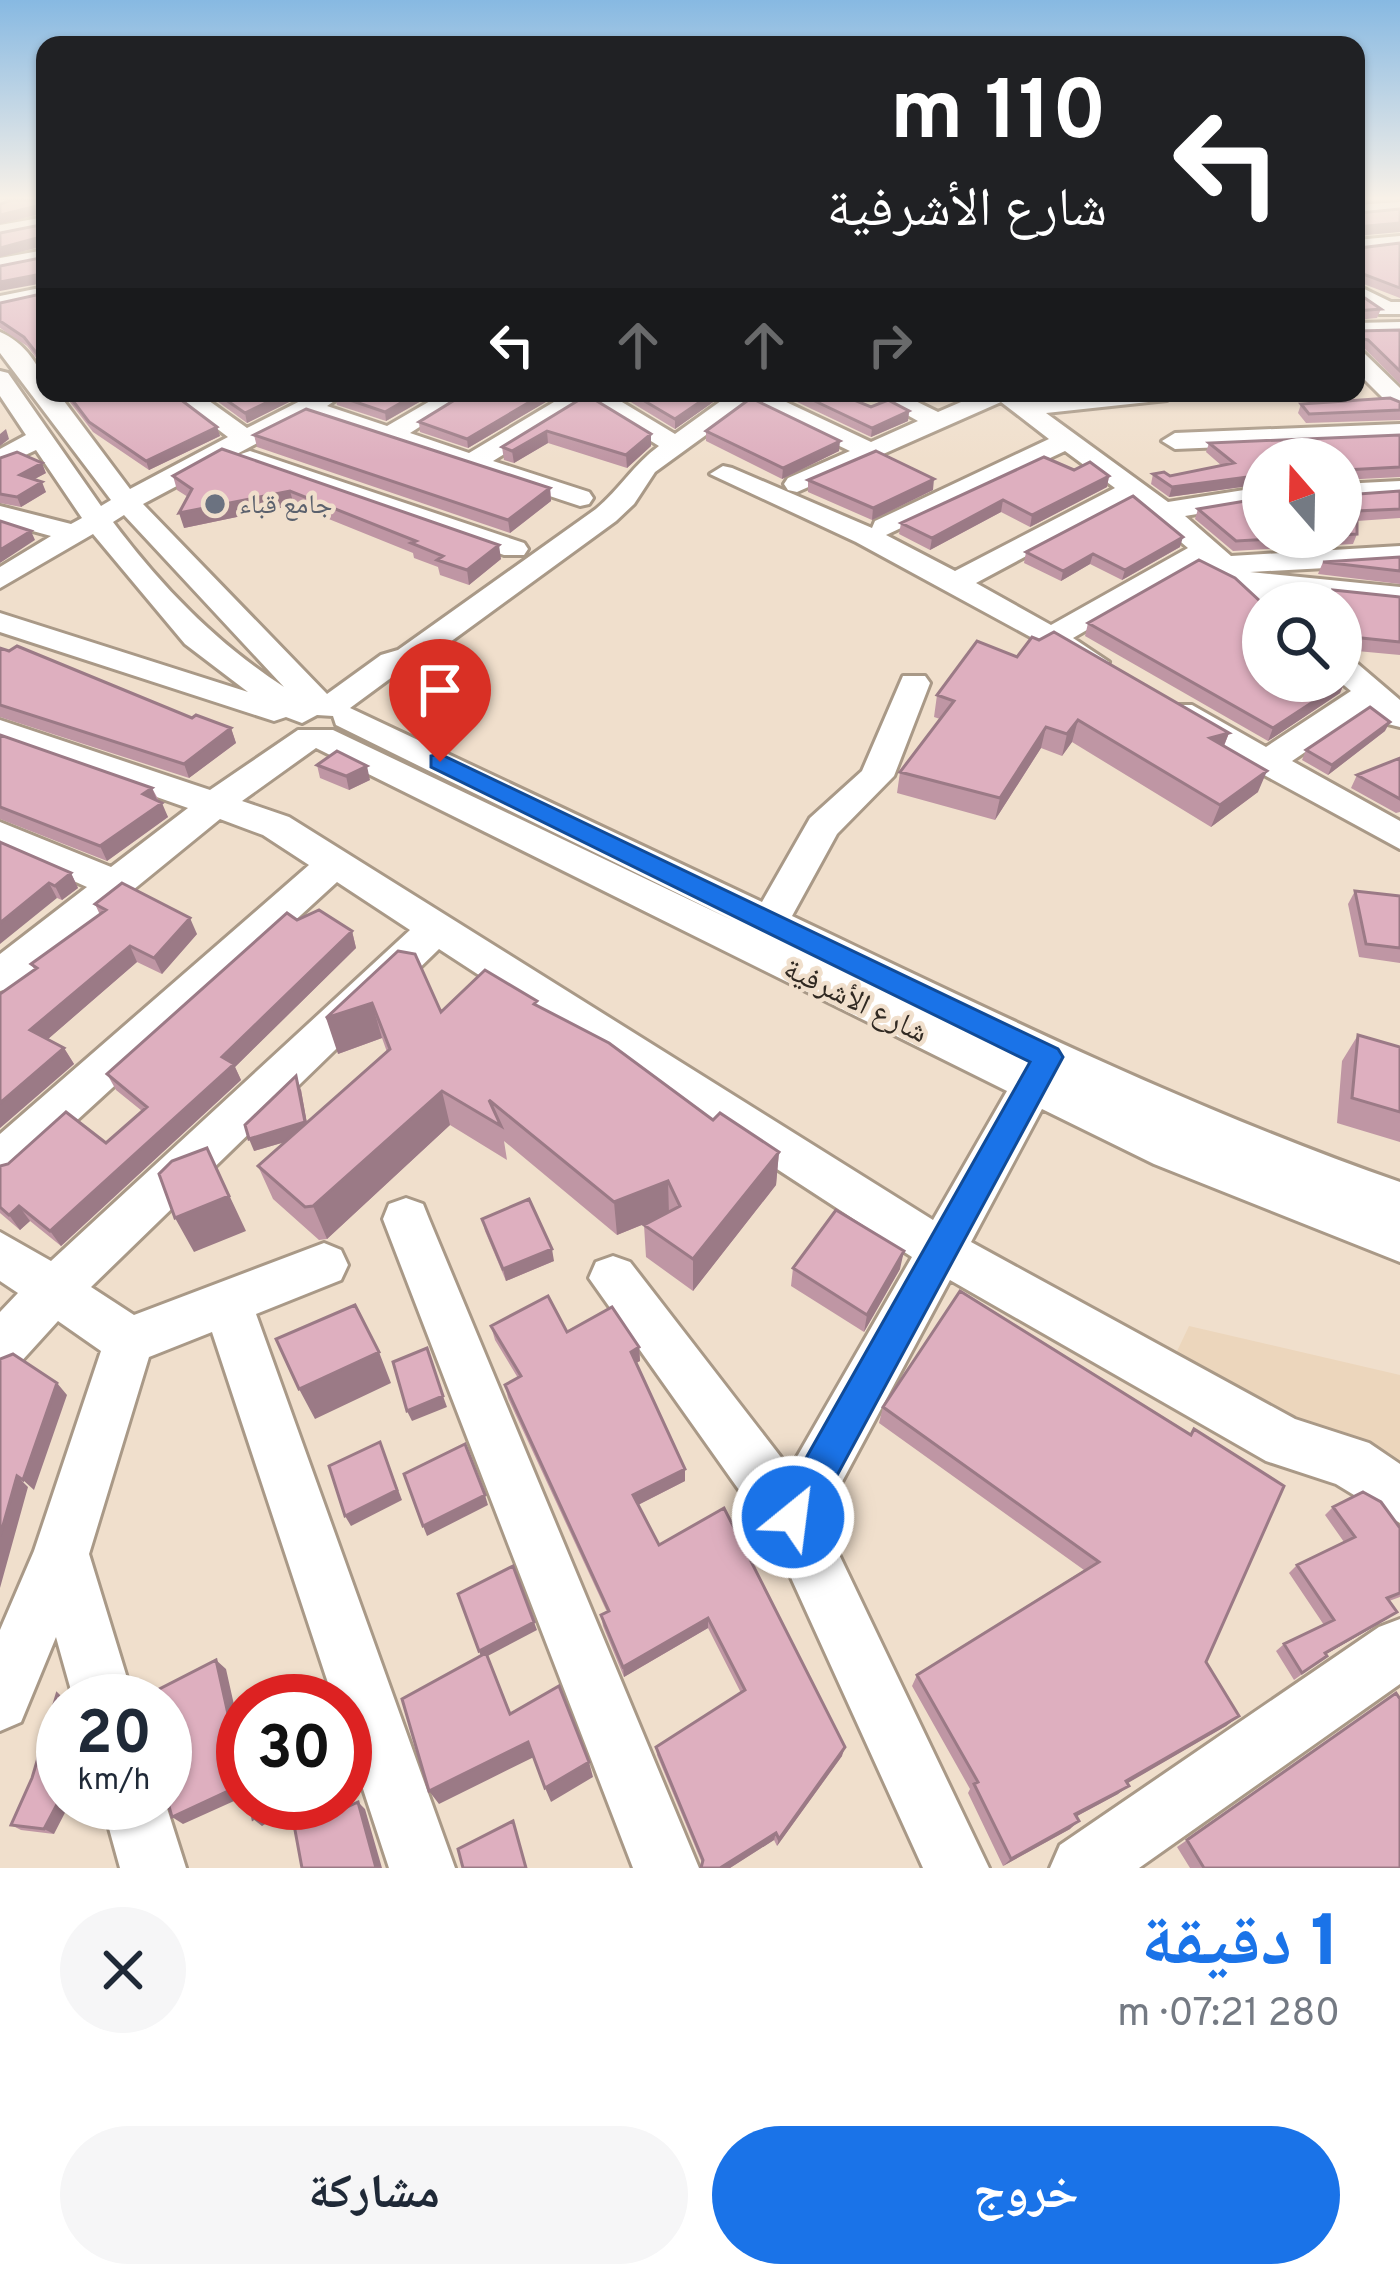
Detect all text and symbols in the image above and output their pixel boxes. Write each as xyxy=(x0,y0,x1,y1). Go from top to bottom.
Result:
text: 110 m xyxy=(890,63,1107,169)
icon: left xyxy=(1149,84,1305,240)
text: شارع الأشرفية xyxy=(827,177,1107,246)
icon: left xyxy=(479,312,545,378)
icon: ahead xyxy=(605,312,671,378)
icon: ahead xyxy=(731,312,797,378)
icon: right xyxy=(857,312,923,378)
north arrow xyxy=(1242,438,1362,558)
map controls xyxy=(1242,438,1362,702)
place label: جامع قباء xyxy=(239,489,332,523)
marker: جامع قباء xyxy=(202,491,228,517)
button: search xyxy=(1242,582,1362,702)
pin xyxy=(389,639,491,762)
icon: arrive xyxy=(407,657,473,723)
street label: شارع الأشرفية xyxy=(777,952,933,1053)
position arrow xyxy=(730,1454,856,1580)
speed limit sign: 30 xyxy=(216,1674,372,1830)
text: 20 xyxy=(76,1699,152,1775)
text: km/h xyxy=(78,1763,150,1800)
text: 1 دقيقة xyxy=(1141,1900,1340,1992)
button: close xyxy=(60,1907,186,2033)
text: 280 m · 07:21 xyxy=(1117,1991,1340,2040)
button: مشاركة xyxy=(60,2126,688,2264)
button: خروج xyxy=(712,2126,1340,2264)

